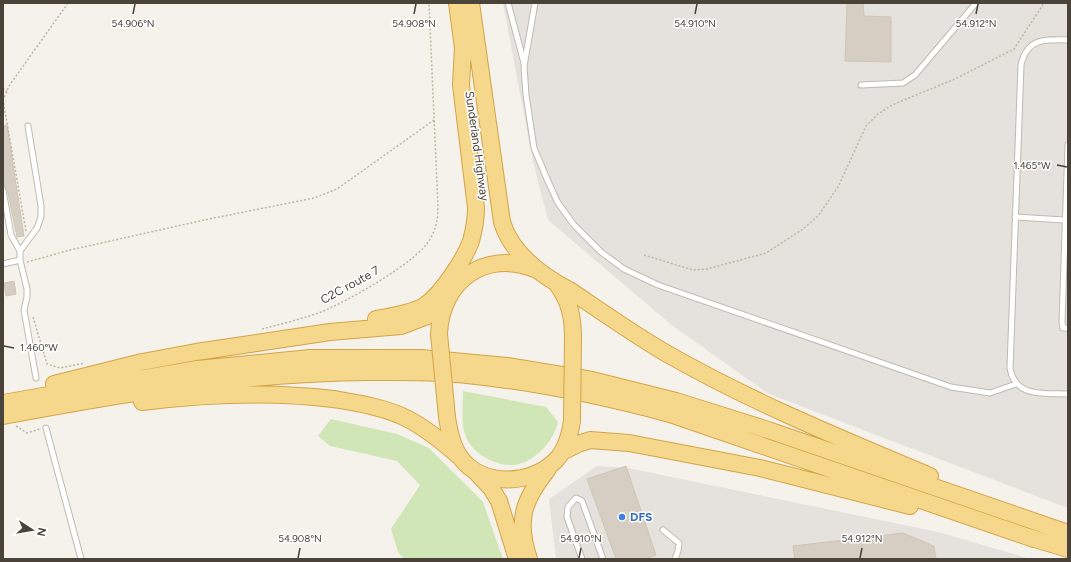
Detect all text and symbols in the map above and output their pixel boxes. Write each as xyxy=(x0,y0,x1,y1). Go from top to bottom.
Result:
text: 54.906°N xyxy=(111,17,155,30)
text: 54.908°N xyxy=(392,17,436,30)
text: 54.910°N xyxy=(674,17,716,30)
text: 54.912°N xyxy=(956,17,996,30)
street label: Sunderland Highway xyxy=(462,90,492,203)
text: 1.465°W xyxy=(1013,159,1051,172)
street label: C2C route 7 xyxy=(318,263,382,307)
text: 1.460°W xyxy=(20,341,58,354)
north arrow xyxy=(12,510,52,550)
place label: DFS xyxy=(630,510,652,524)
marker: DFS xyxy=(617,512,627,522)
text: N xyxy=(34,526,49,537)
text: 54.908°N xyxy=(278,532,322,545)
text: 54.910°N xyxy=(560,532,602,545)
text: 54.912°N xyxy=(842,532,882,545)

